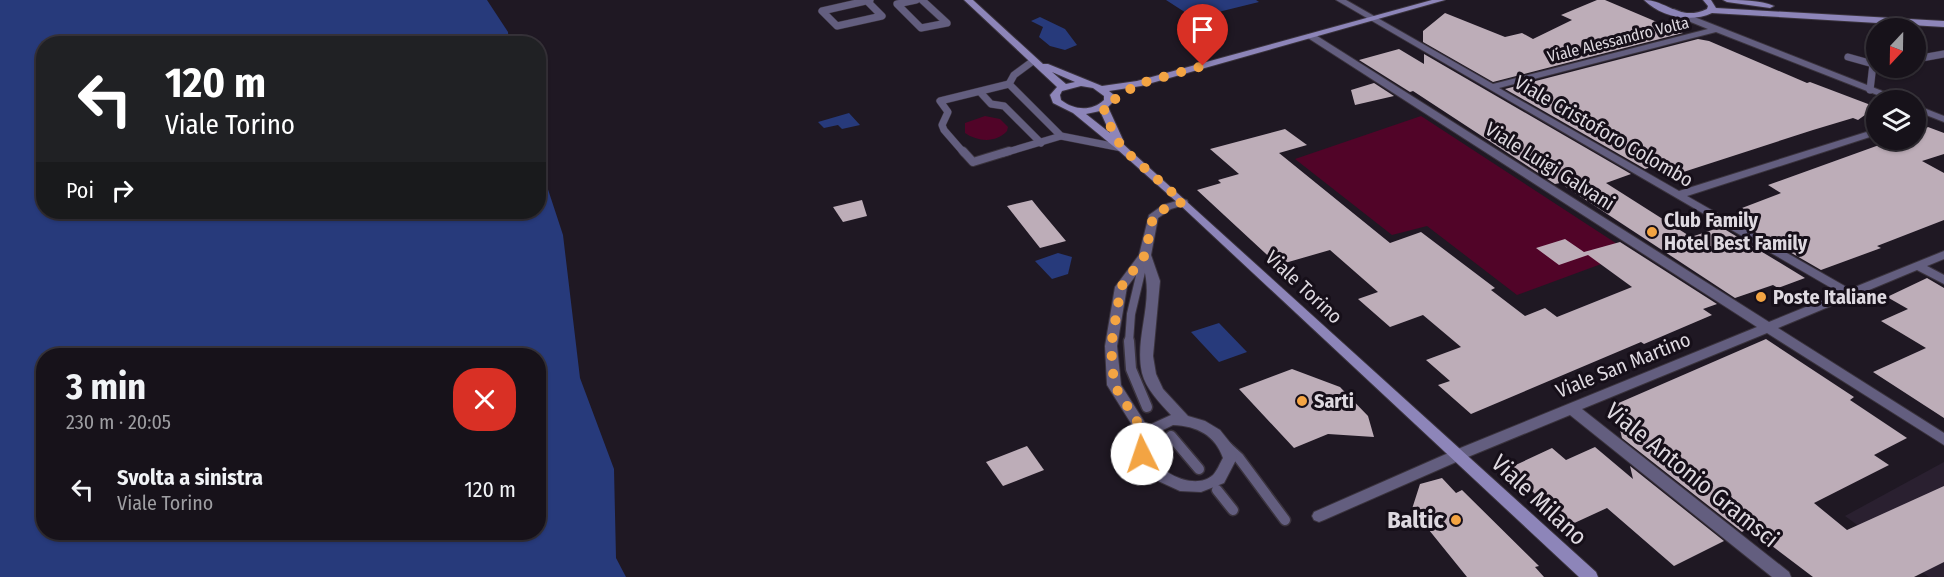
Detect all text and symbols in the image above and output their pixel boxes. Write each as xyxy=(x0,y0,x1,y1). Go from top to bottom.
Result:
pin xyxy=(1177,4,1228,66)
icon: arrive xyxy=(1186,13,1219,46)
street label: Viale Alessandro Volta xyxy=(1545,13,1691,66)
north arrow xyxy=(1866,18,1926,78)
map controls xyxy=(1866,18,1926,150)
text: 120 m xyxy=(165,58,266,108)
icon: left xyxy=(66,60,144,138)
street label: Viale Cristoforo Colombo xyxy=(1510,70,1698,192)
button: layers xyxy=(1866,90,1926,150)
text: Viale Torino xyxy=(165,109,295,141)
street label: Viale Luigi Galvani xyxy=(1481,117,1619,215)
icon: right xyxy=(106,174,139,207)
text: Poi xyxy=(66,177,94,204)
place label: Club Family Hotel Best Family xyxy=(1664,208,1808,255)
marker: Club Family Hotel Best Family xyxy=(1645,225,1659,239)
street label: Viale Torino xyxy=(1261,245,1347,329)
place label: Poste Italiane xyxy=(1773,285,1887,309)
marker: Poste Italiane xyxy=(1754,290,1768,304)
street label: Viale San Martino xyxy=(1552,327,1694,403)
text: 3 min xyxy=(66,365,146,409)
button: close xyxy=(453,368,516,431)
place label: Sarti xyxy=(1314,389,1354,413)
marker: Sarti xyxy=(1295,394,1309,408)
street label: Viale Antonio Gramsci xyxy=(1600,397,1784,553)
text: 230 m · 20:05 xyxy=(66,410,171,434)
position arrow xyxy=(1110,422,1174,486)
street label: Viale Milano xyxy=(1486,449,1592,551)
text: Svolta a sinistra xyxy=(117,464,263,491)
icon: left xyxy=(66,473,99,506)
text: 120 m xyxy=(464,476,516,503)
text: Viale Torino xyxy=(117,491,213,515)
place label: Baltic xyxy=(1387,506,1445,534)
marker: Baltic xyxy=(1449,513,1463,527)

